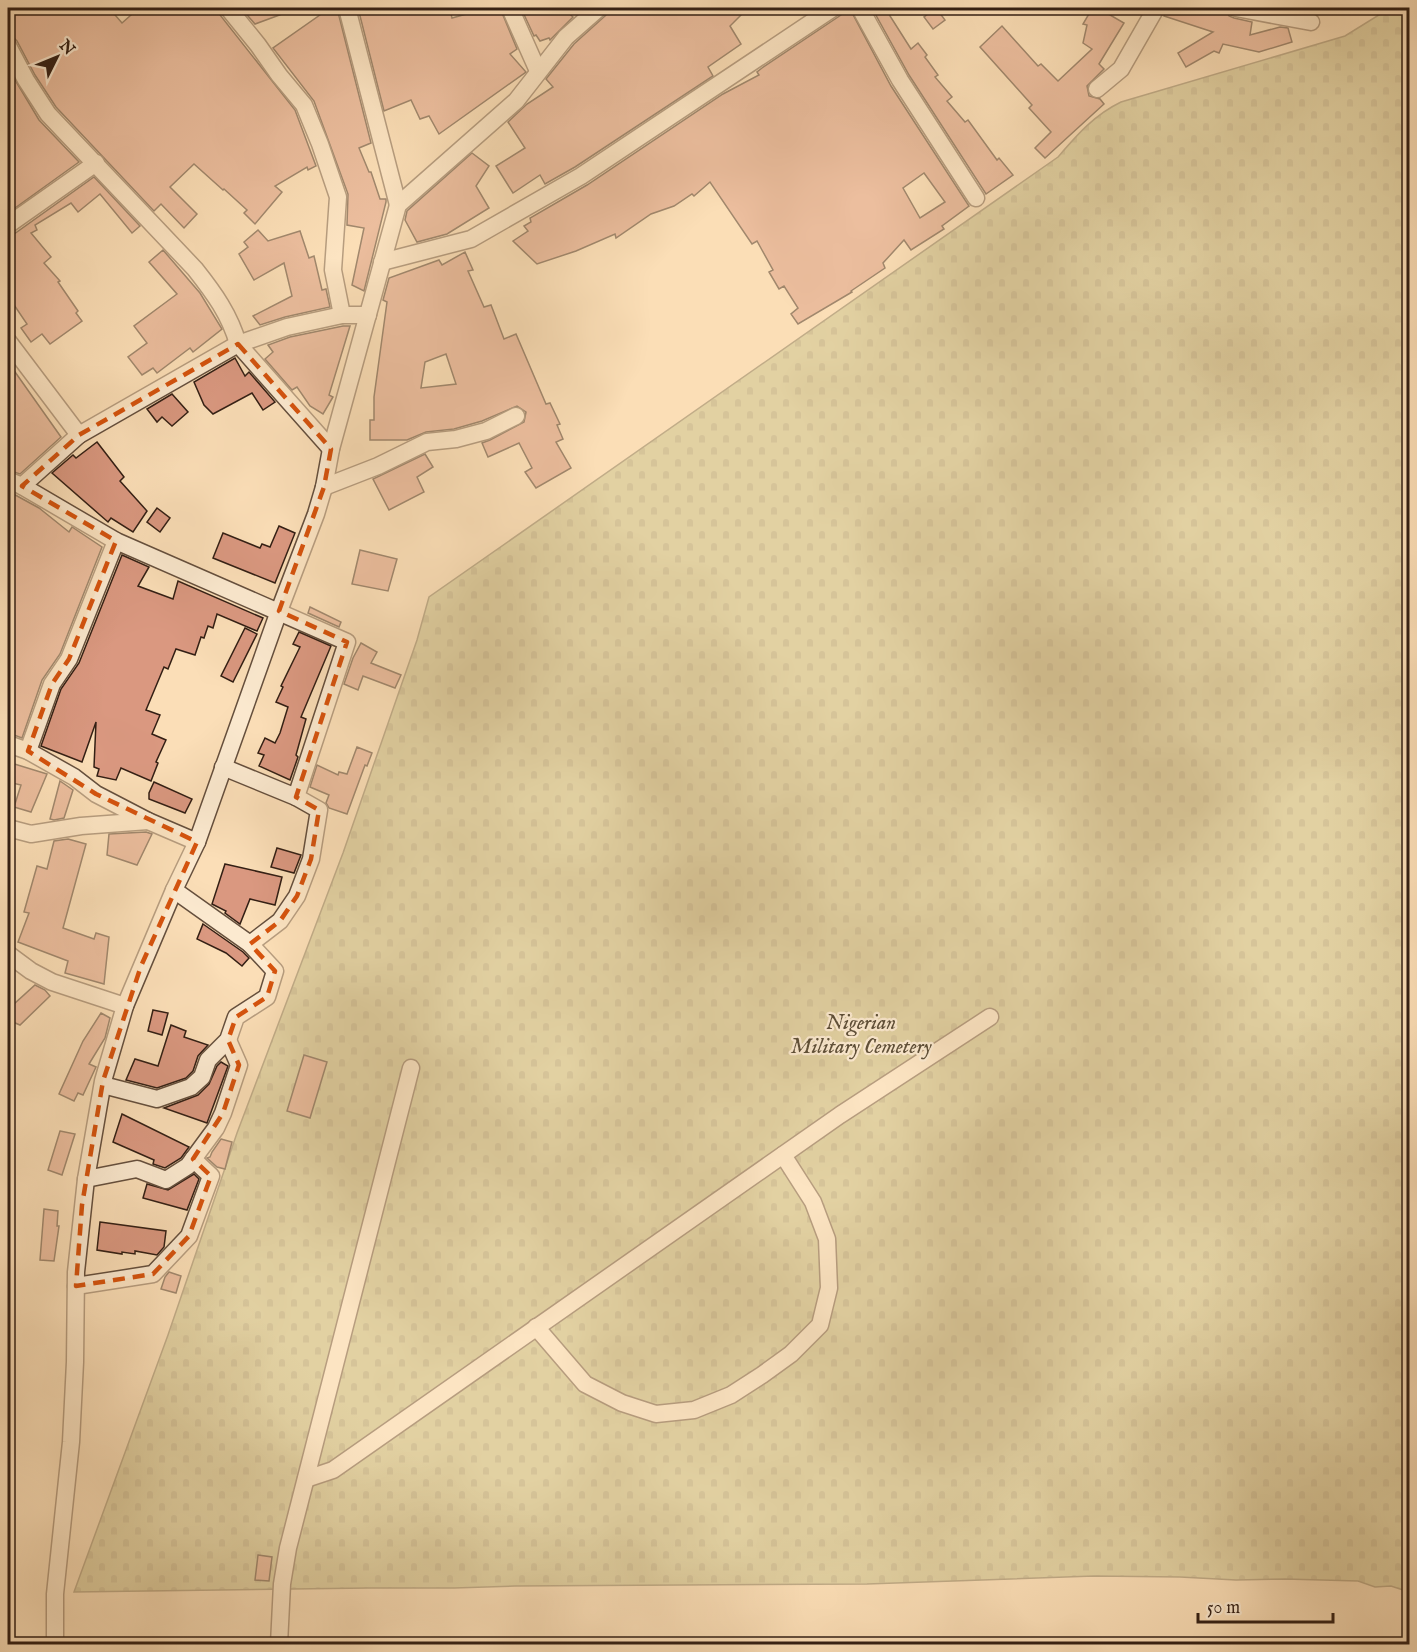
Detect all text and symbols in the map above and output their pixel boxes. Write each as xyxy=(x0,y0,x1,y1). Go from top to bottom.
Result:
north arrow xyxy=(27,27,87,87)
text: N xyxy=(54,36,79,60)
park label: Nigerian Military Cemetery xyxy=(790,1010,932,1061)
scale bar xyxy=(1198,1586,1333,1624)
text: 50 m xyxy=(1207,1597,1240,1620)

